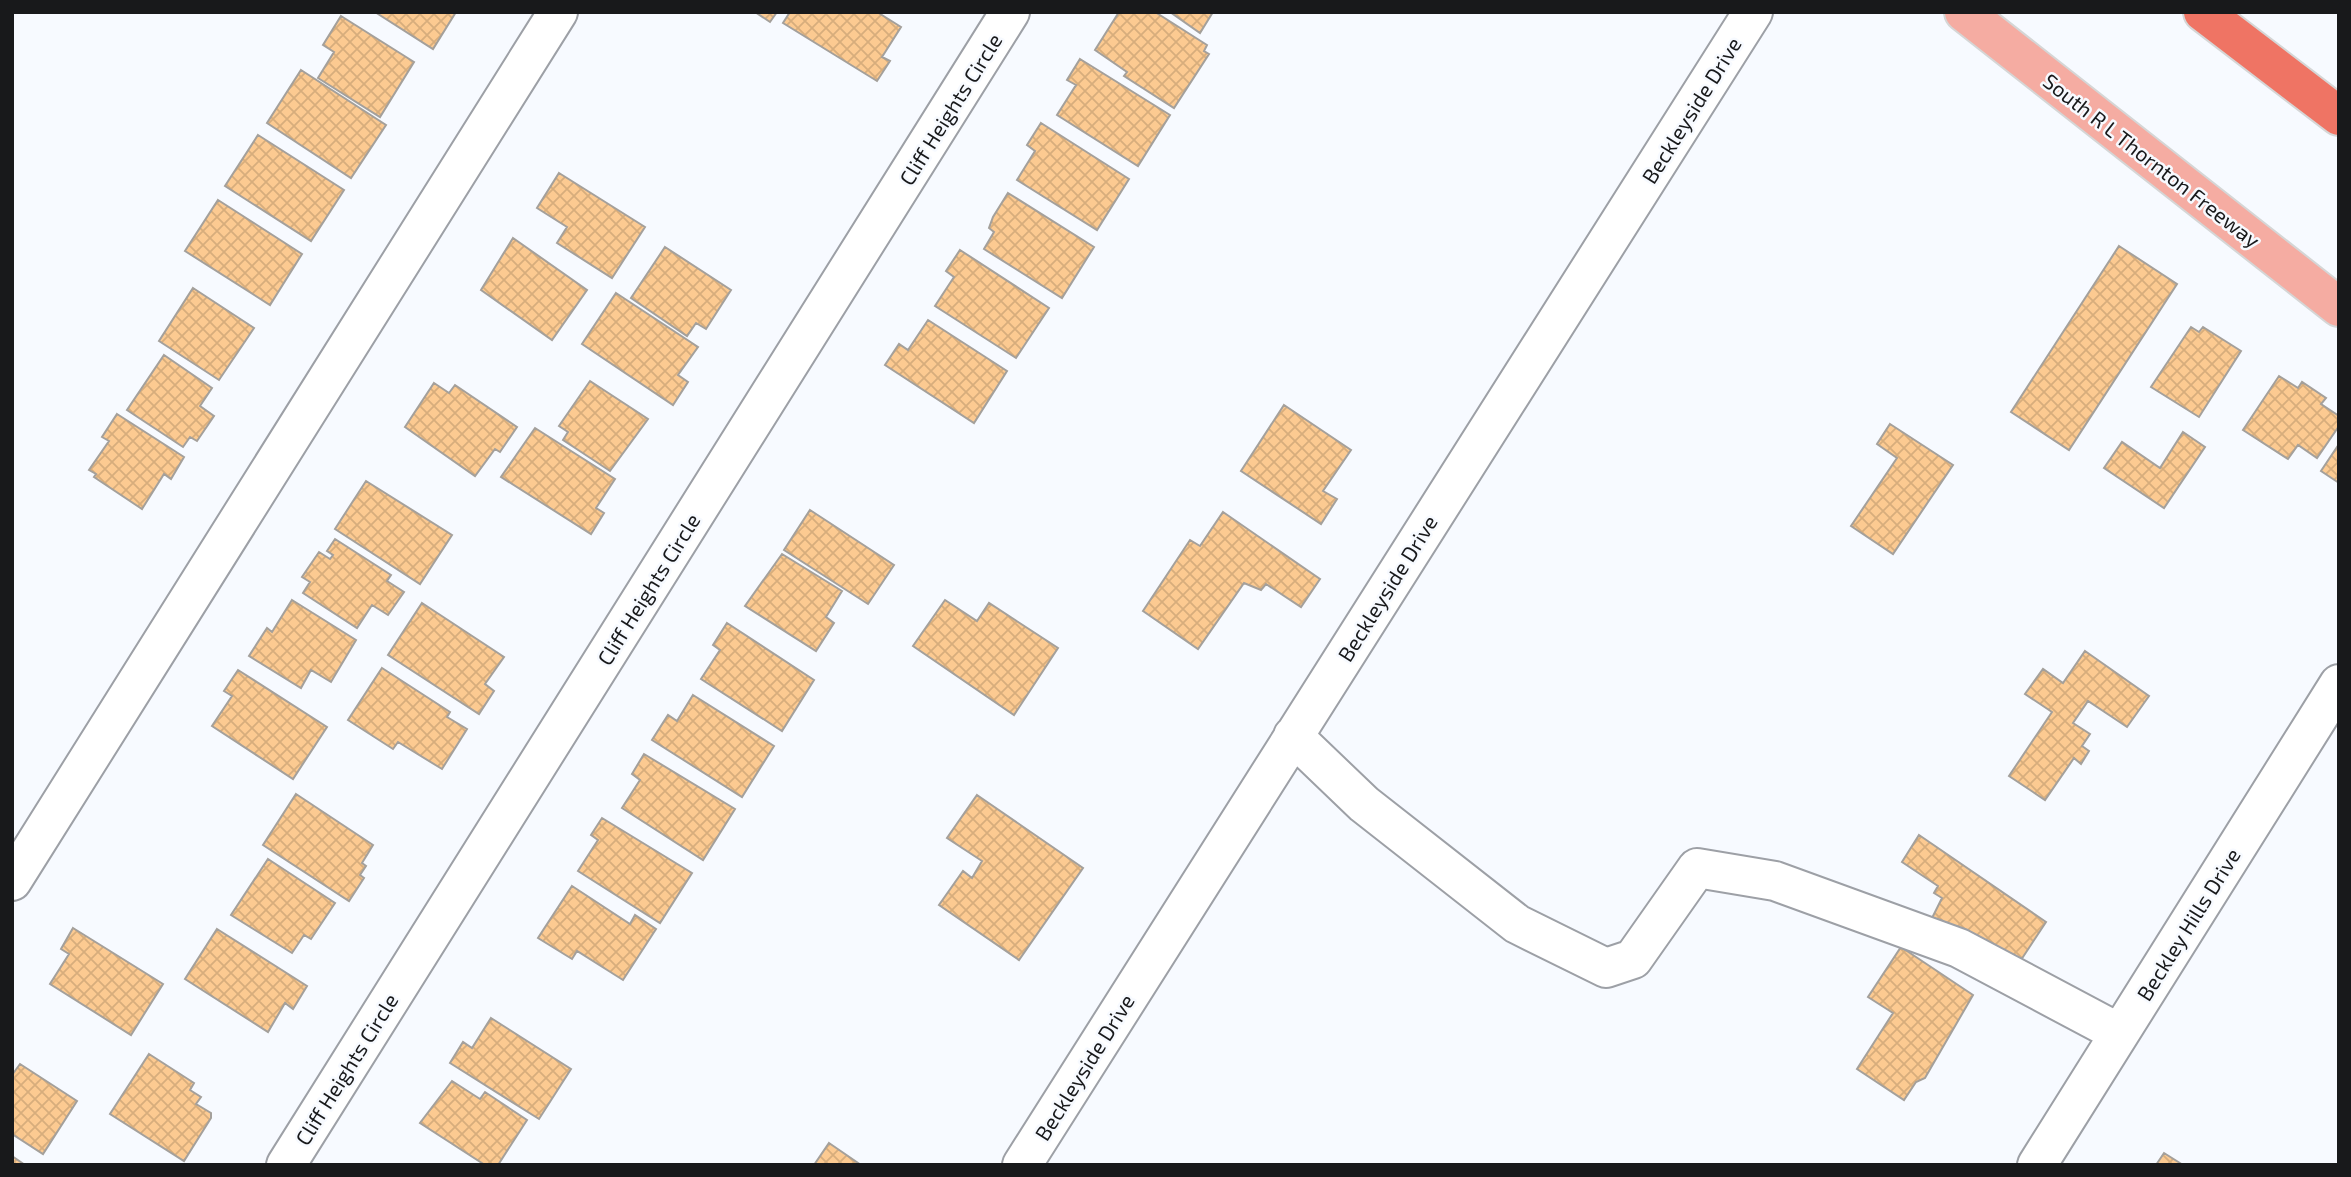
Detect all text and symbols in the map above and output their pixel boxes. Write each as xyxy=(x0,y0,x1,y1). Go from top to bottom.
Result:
street label: Cliff Heights Circle xyxy=(893,29,1007,189)
street label: Beckleyside Drive xyxy=(1636,32,1746,188)
street label: South R L Thornton Freeway xyxy=(2039,68,2265,252)
street label: Cliff Heights Circle xyxy=(591,509,705,669)
street label: Beckleyside Drive xyxy=(1332,510,1442,666)
street label: Beckley Hills Drive xyxy=(2131,843,2245,1005)
street label: Cliff Heights Circle xyxy=(289,989,403,1149)
street label: Beckleyside Drive xyxy=(1029,989,1139,1145)

